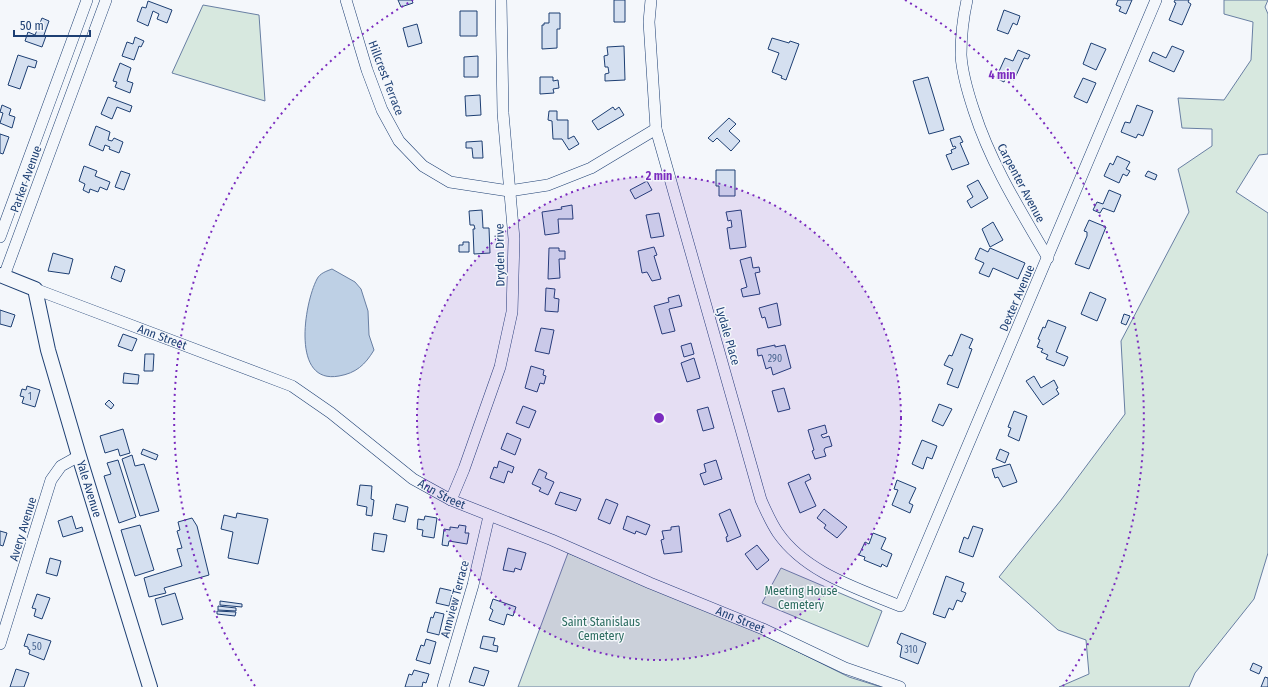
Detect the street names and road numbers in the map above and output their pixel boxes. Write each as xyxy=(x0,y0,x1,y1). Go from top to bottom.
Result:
street label: Hillcrest Terrace xyxy=(365,39,407,117)
street label: Carpenter Avenue xyxy=(994,141,1048,225)
street label: Parker Avenue xyxy=(7,144,45,214)
street label: Dryden Drive xyxy=(492,223,508,287)
street label: Dexter Avenue xyxy=(997,263,1037,333)
street label: Lydale Place xyxy=(713,305,743,367)
street label: Ann Street xyxy=(136,321,189,353)
street label: Yale Avenue xyxy=(74,459,104,519)
street label: Ann Street xyxy=(416,476,467,512)
street label: Avery Avenue xyxy=(7,495,39,563)
street label: Annview Terrace xyxy=(438,559,472,639)
street label: Ann Street xyxy=(714,604,767,636)

